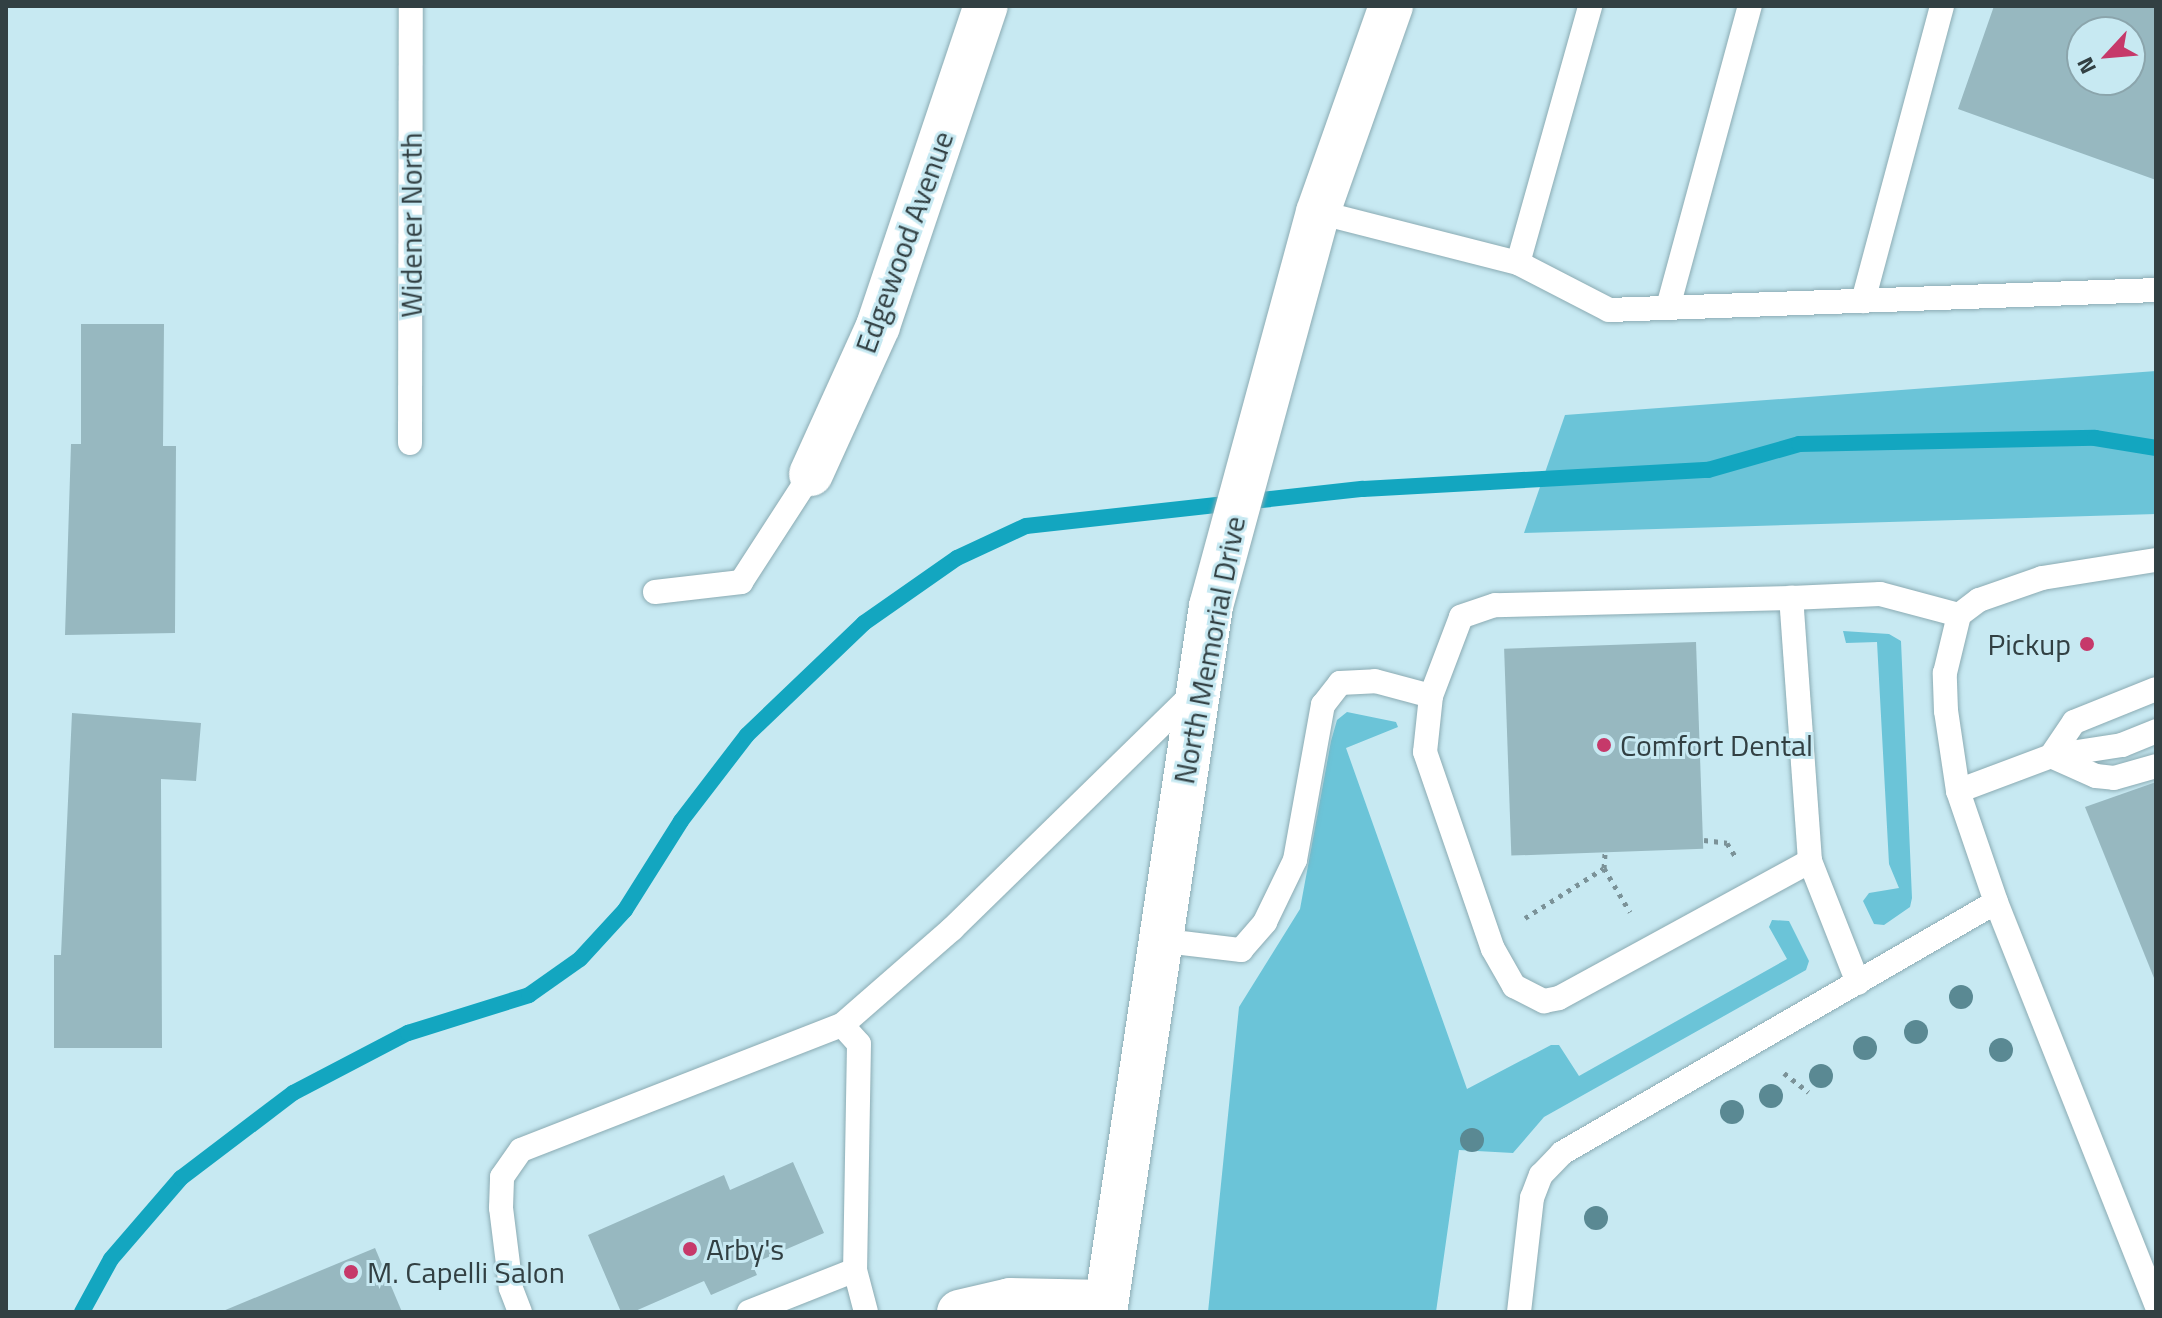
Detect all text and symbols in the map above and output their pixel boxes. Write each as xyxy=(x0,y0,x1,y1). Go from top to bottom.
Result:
north arrow xyxy=(2066,16,2146,96)
text: N xyxy=(2068,51,2105,80)
street label: Edgewood Avenue xyxy=(847,126,961,358)
street label: Widener North xyxy=(393,132,429,318)
street label: North Memorial Drive xyxy=(1165,513,1253,787)
place label: Pickup xyxy=(1987,626,2071,662)
marker: Pickup xyxy=(2078,635,2096,653)
place label: Comfort Dental xyxy=(1620,727,1813,763)
marker: Comfort Dental xyxy=(1595,736,1613,754)
place label: Arby's xyxy=(706,1231,784,1267)
marker: Arby's xyxy=(681,1240,699,1258)
place label: M. Capelli Salon xyxy=(367,1254,565,1290)
marker: M. Capelli Salon xyxy=(342,1263,360,1281)

